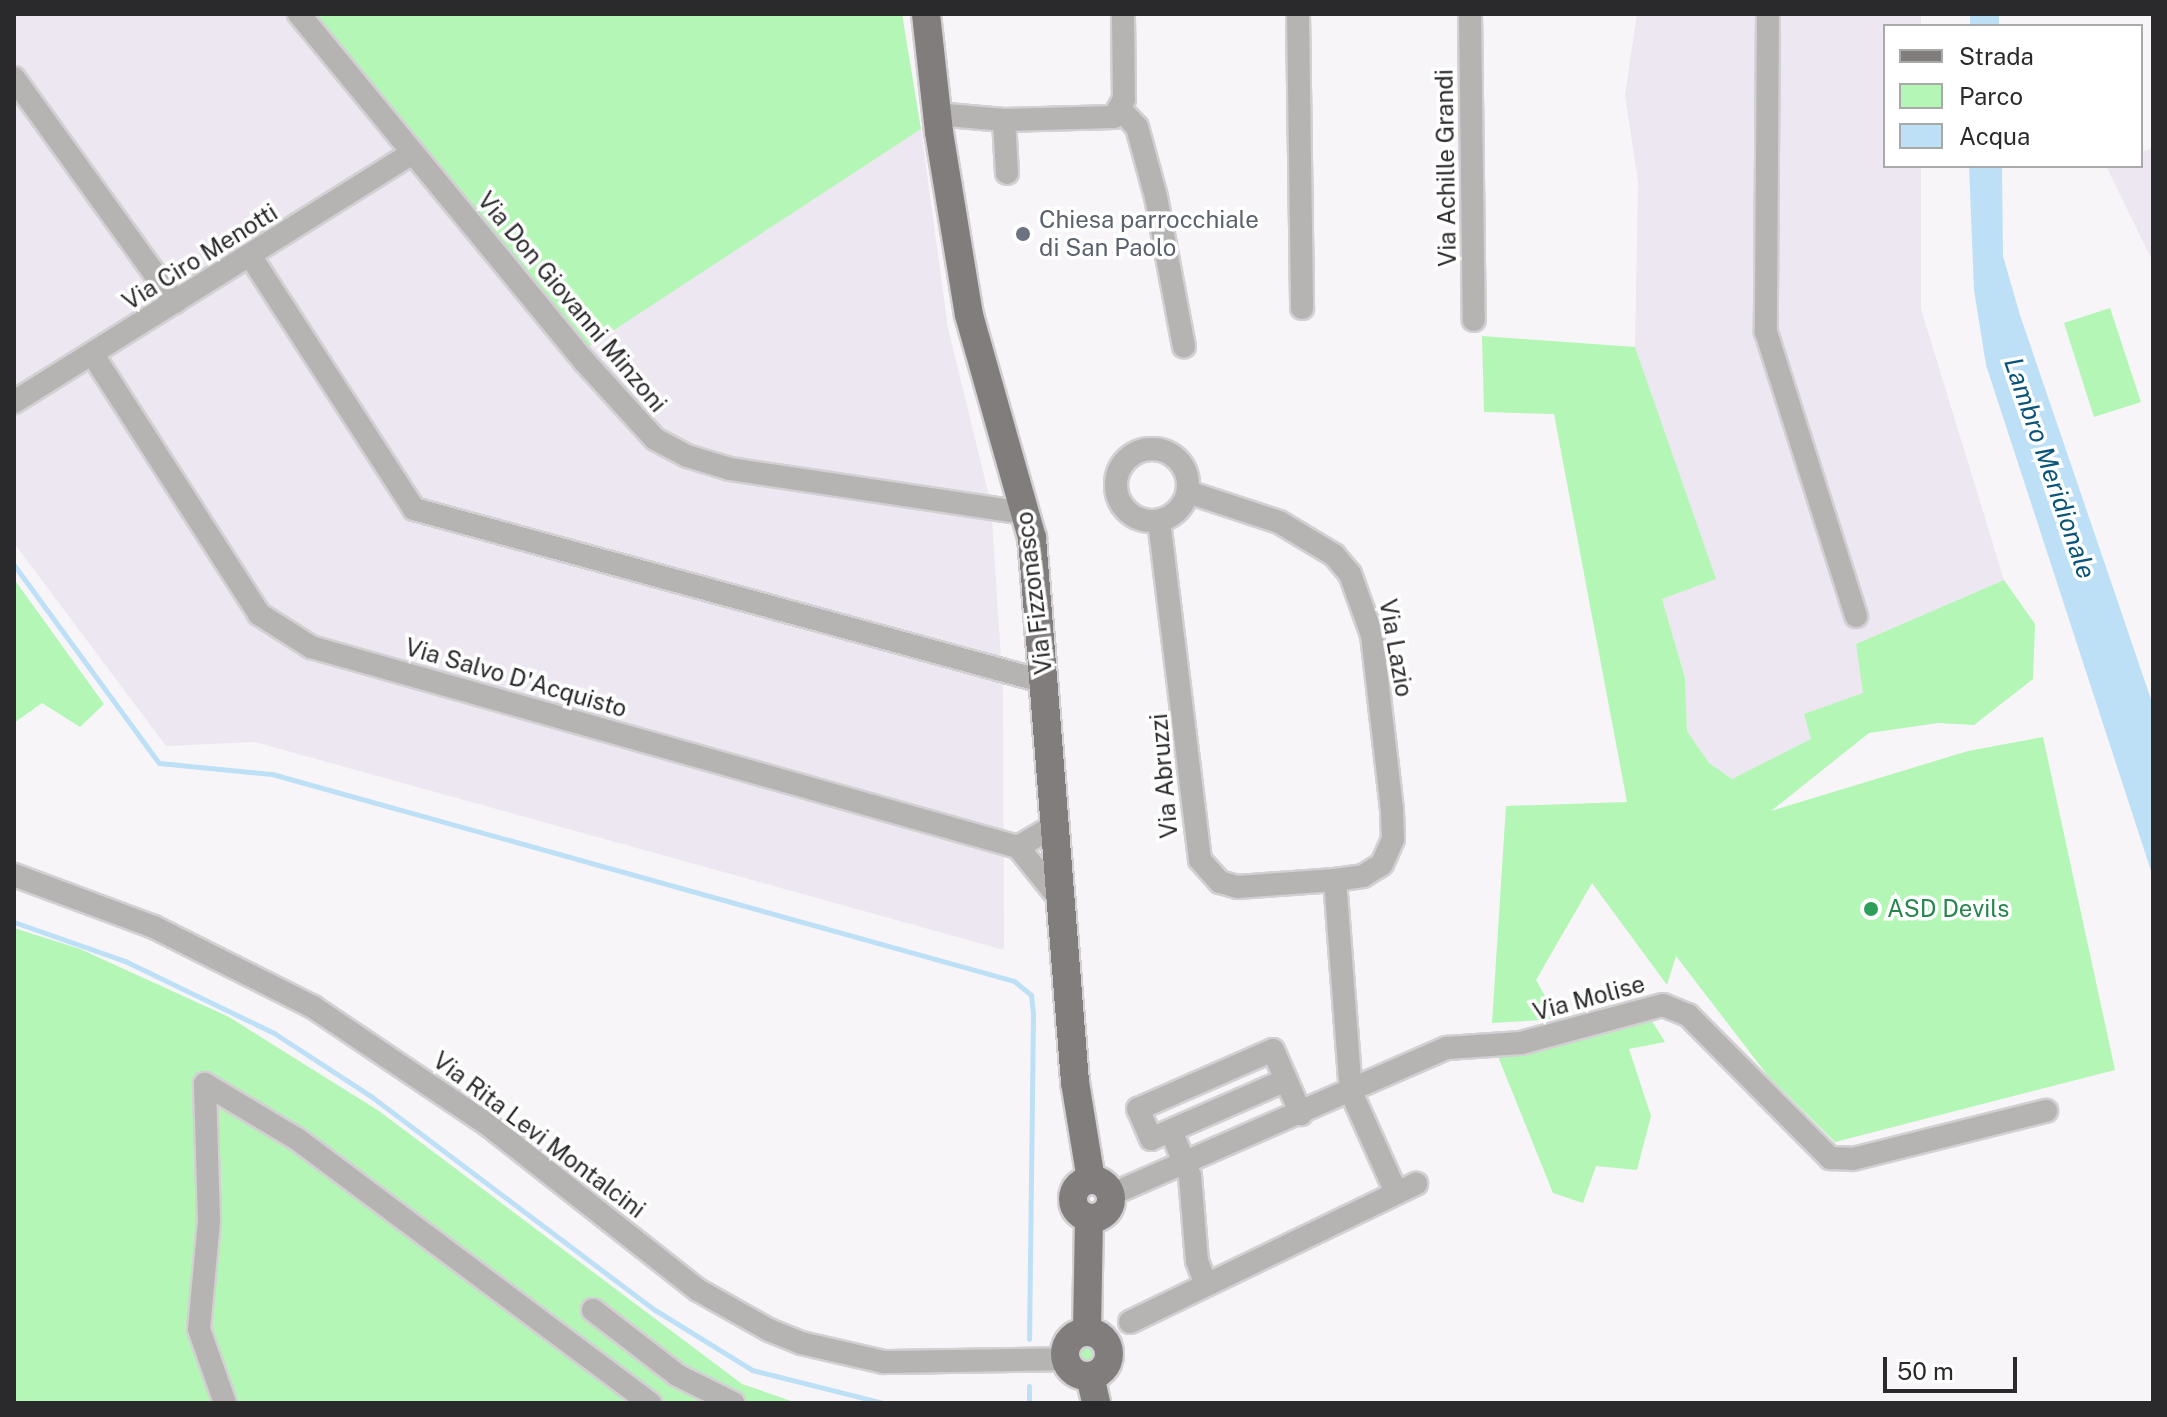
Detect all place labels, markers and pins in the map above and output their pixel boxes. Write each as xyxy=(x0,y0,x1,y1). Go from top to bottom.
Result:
place label: Chiesa parrocchiale di San Paolo xyxy=(1039,206,1259,262)
marker: Chiesa parrocchiale di San Paolo xyxy=(1014,225,1032,243)
place label: ASD Devils xyxy=(1887,895,2009,923)
marker: ASD Devils xyxy=(1862,900,1880,918)

